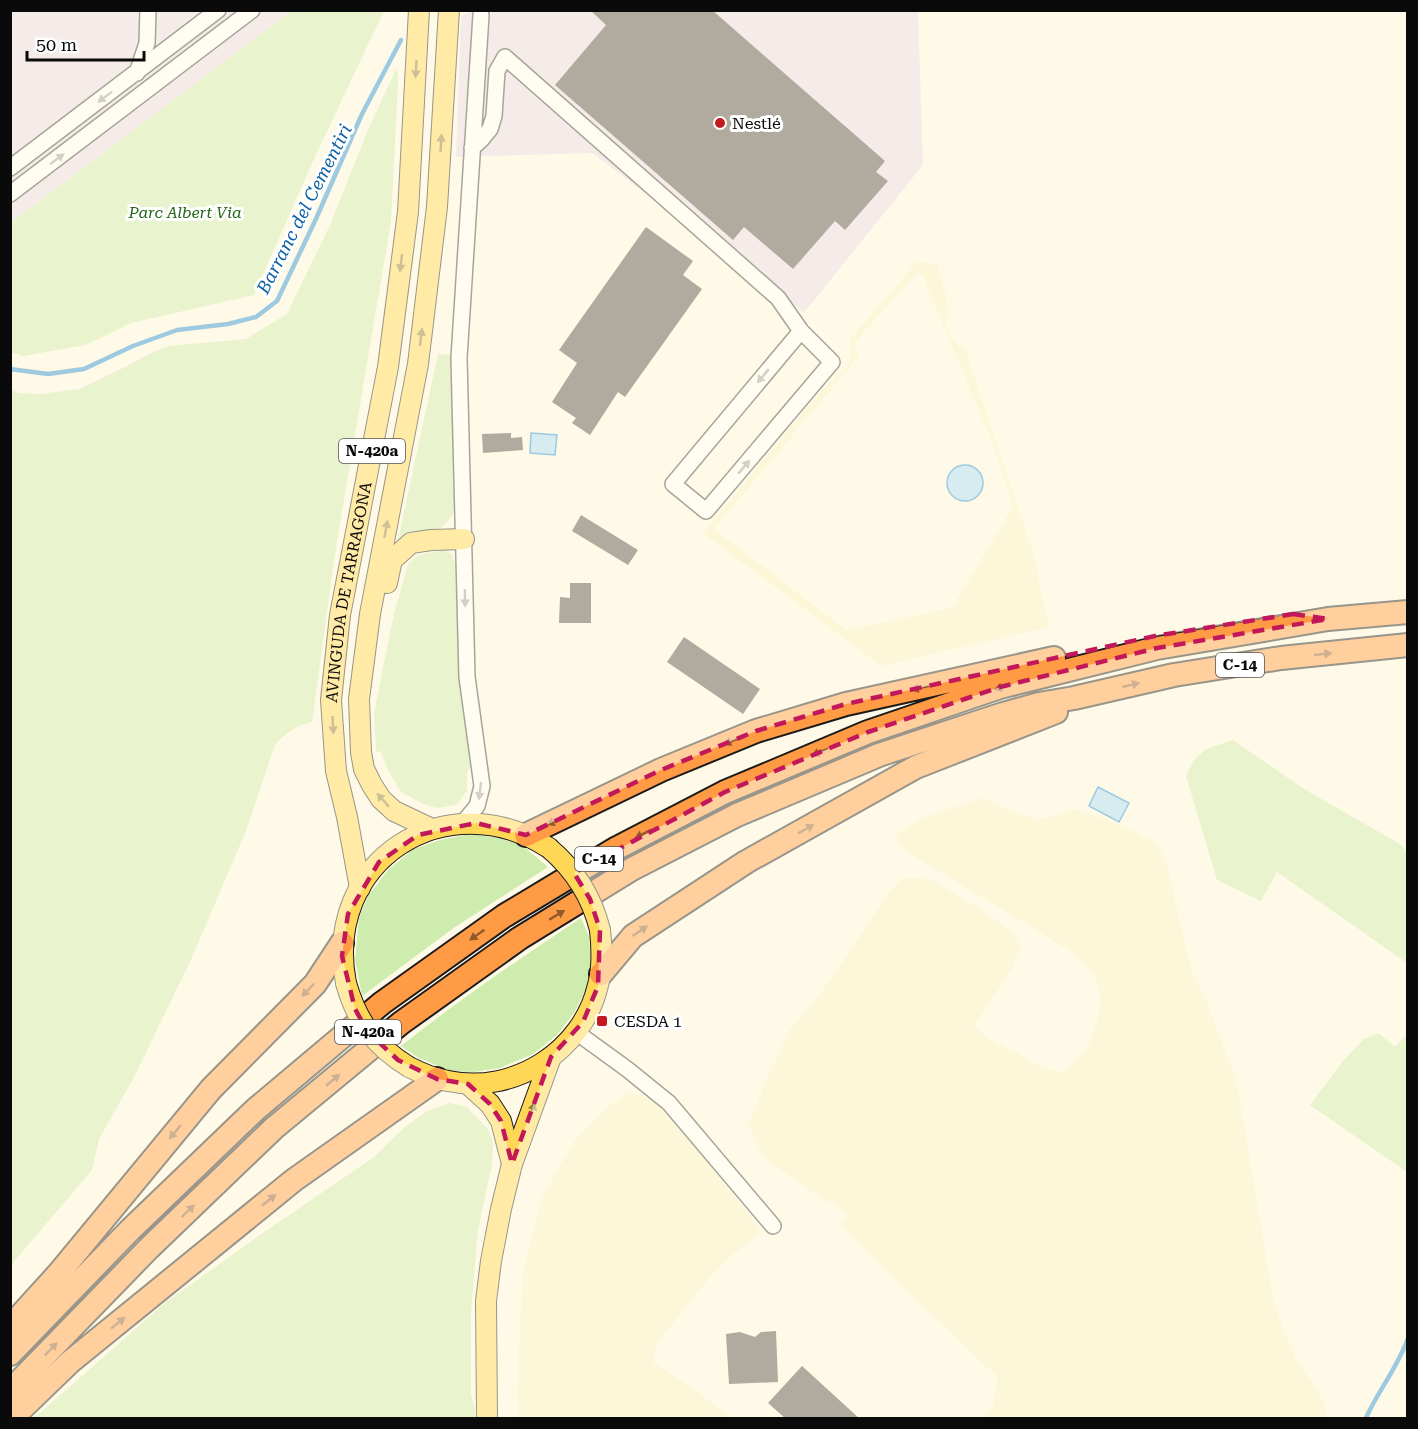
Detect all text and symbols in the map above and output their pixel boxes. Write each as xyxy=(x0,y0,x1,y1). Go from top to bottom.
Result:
scale bar xyxy=(27,24,144,62)
text: 50 m xyxy=(36,34,77,55)
one-way arrow xyxy=(411,59,421,78)
one-way arrow xyxy=(97,91,113,103)
place label: Nestlé xyxy=(732,114,781,133)
marker: Nestlé xyxy=(713,116,727,130)
water label: Barranc del Cementiri xyxy=(252,121,356,298)
one-way arrow xyxy=(437,134,446,153)
one-way arrow xyxy=(50,153,65,165)
park label: Parc Albert Via xyxy=(127,203,242,222)
one-way arrow xyxy=(397,254,406,273)
one-way arrow xyxy=(417,328,426,347)
one-way arrow xyxy=(757,368,770,383)
road number: N-420a xyxy=(339,439,405,463)
one-way arrow xyxy=(737,460,750,475)
street label: AVINGUDA DE TARRAGONA xyxy=(321,479,375,703)
one-way arrow xyxy=(382,519,391,538)
one-way arrow xyxy=(460,588,470,607)
one-way arrow xyxy=(1314,649,1333,659)
road number: C-14 xyxy=(1216,653,1264,677)
one-way arrow xyxy=(1122,680,1141,689)
one-way arrow xyxy=(994,682,1013,692)
one-way arrow xyxy=(910,684,929,693)
one-way arrow xyxy=(328,716,337,735)
one-way arrow xyxy=(723,736,741,746)
one-way arrow xyxy=(811,748,829,757)
one-way arrow xyxy=(475,782,484,801)
one-way arrow xyxy=(376,792,390,807)
one-way arrow xyxy=(546,817,563,826)
one-way arrow xyxy=(798,824,815,834)
one-way arrow xyxy=(635,829,652,839)
road number: C-14 xyxy=(575,847,623,871)
one-way arrow xyxy=(549,909,565,920)
one-way arrow xyxy=(632,925,648,937)
one-way arrow xyxy=(469,929,484,941)
one-way arrow xyxy=(302,983,316,997)
place label: CESDA 1 xyxy=(614,1012,682,1031)
marker: CESDA 1 xyxy=(595,1014,609,1028)
road number: N-420a xyxy=(335,1020,401,1044)
one-way arrow xyxy=(325,1074,340,1087)
one-way arrow xyxy=(528,1102,538,1120)
one-way arrow xyxy=(170,1125,182,1140)
one-way arrow xyxy=(261,1194,276,1207)
one-way arrow xyxy=(181,1204,195,1218)
one-way arrow xyxy=(110,1317,126,1330)
one-way arrow xyxy=(44,1342,58,1357)

